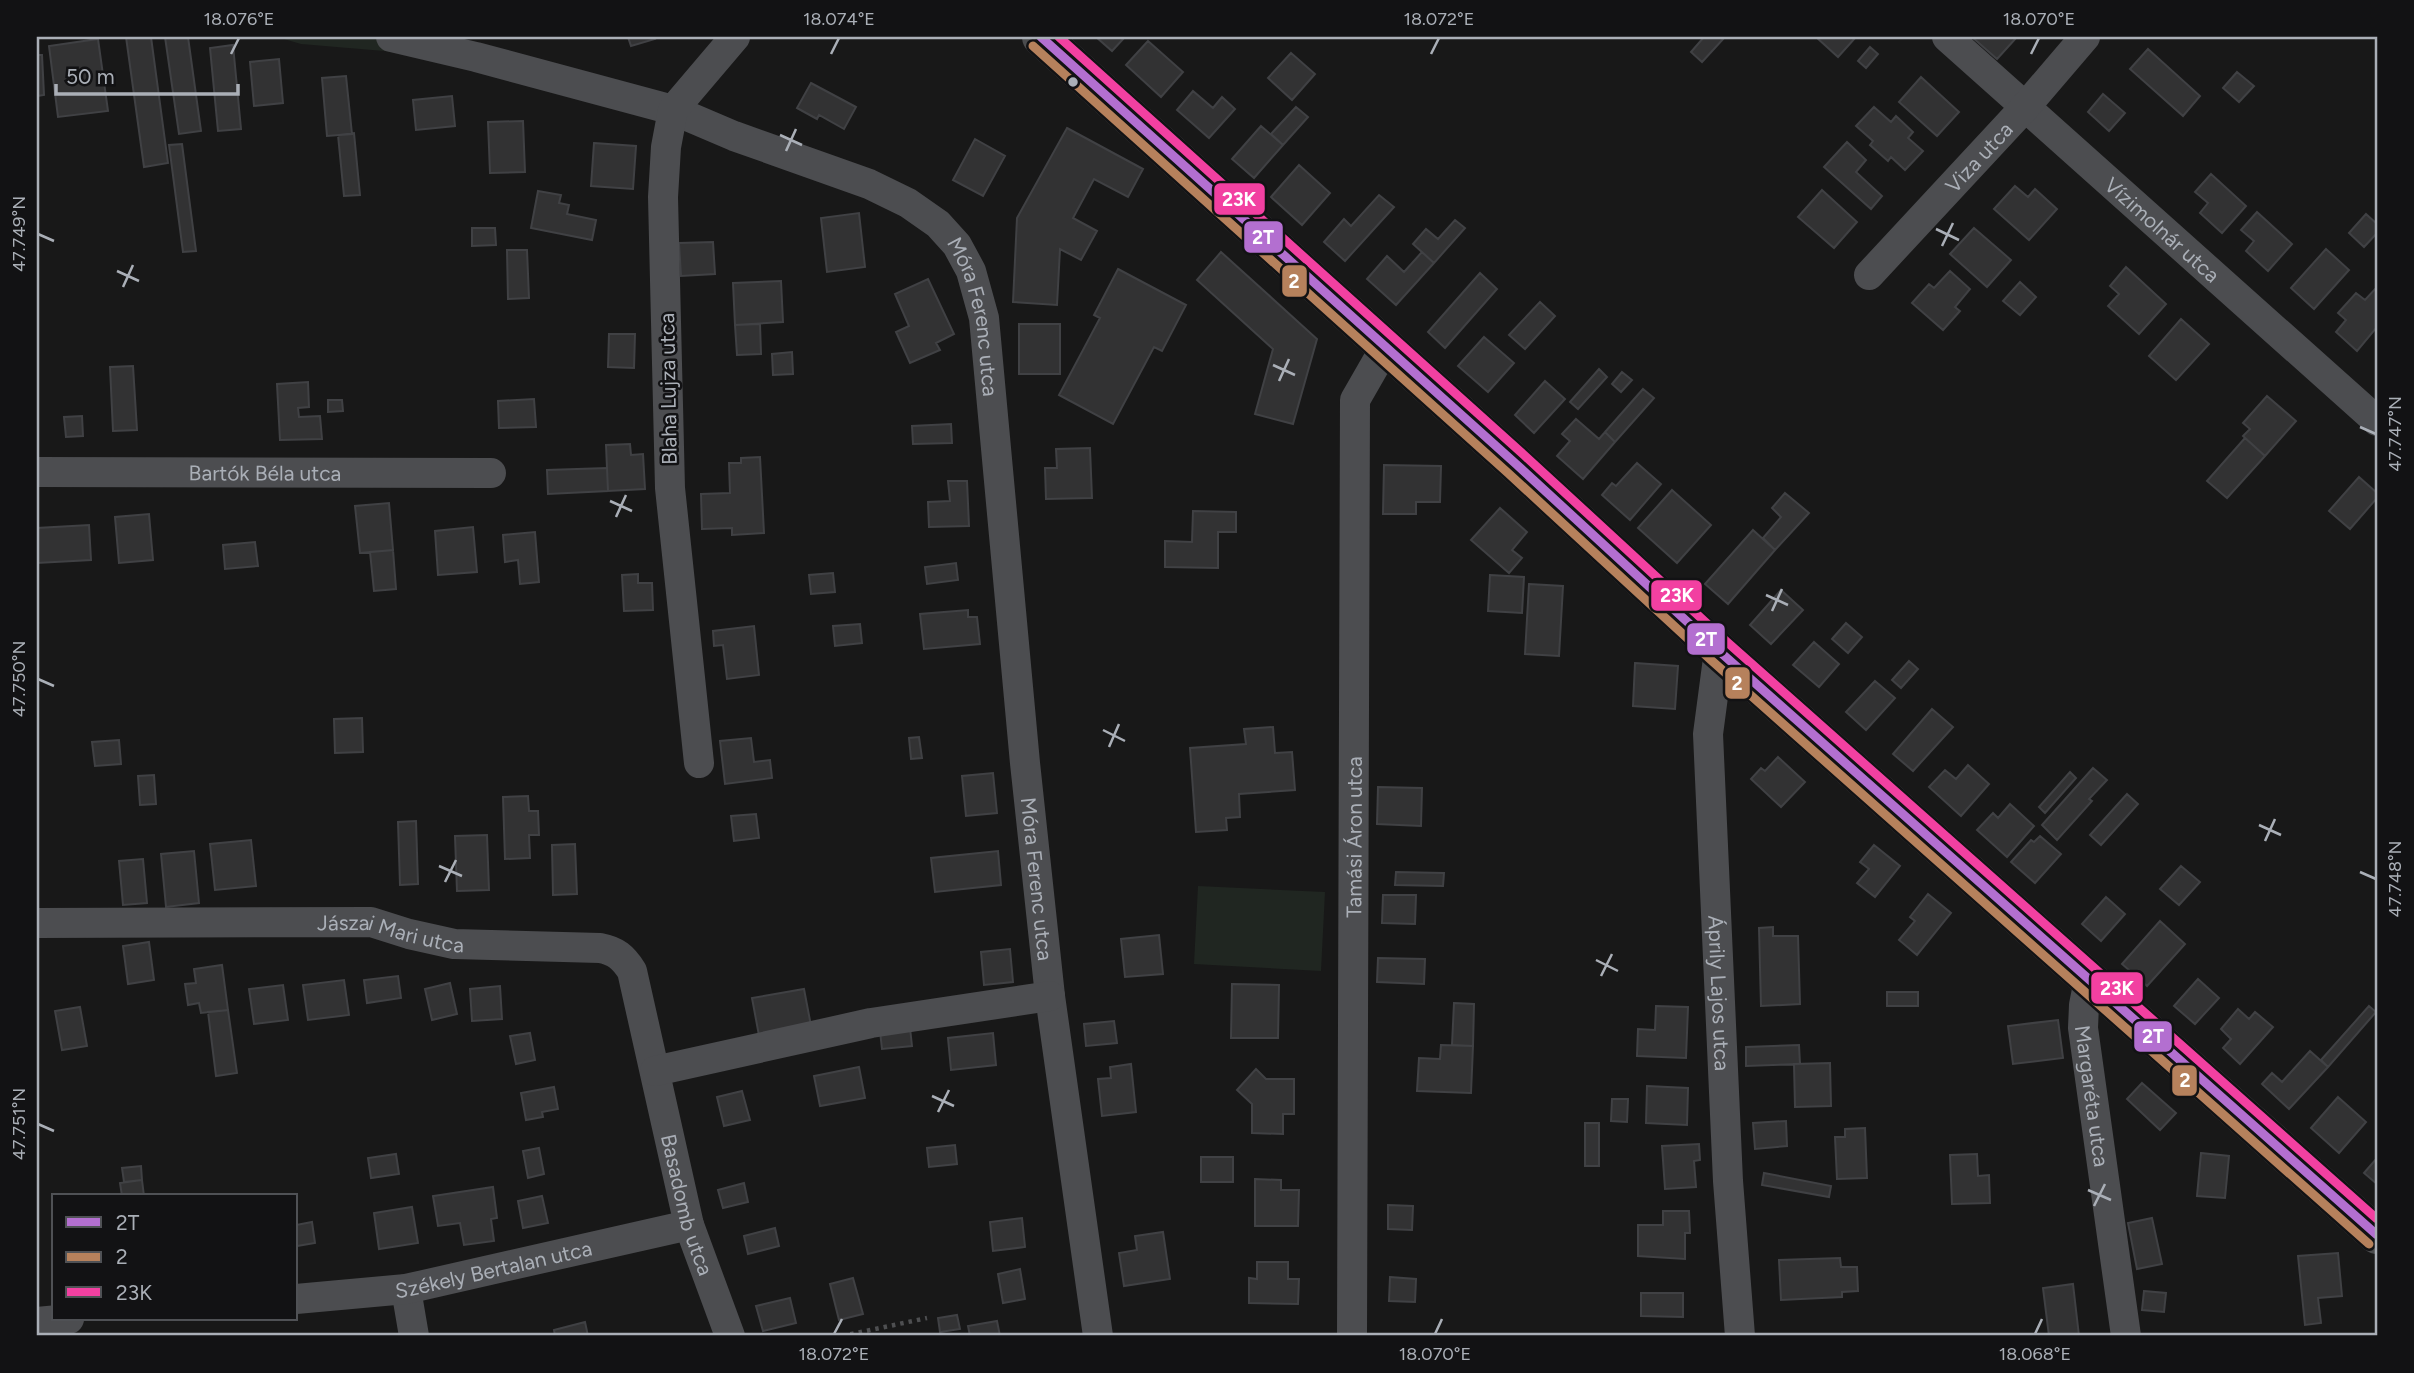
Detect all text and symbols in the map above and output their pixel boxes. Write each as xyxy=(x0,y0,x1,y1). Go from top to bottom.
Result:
text: 18.076°E xyxy=(204,8,274,30)
text: 18.074°E xyxy=(803,8,875,30)
text: 18.072°E xyxy=(1404,8,1474,30)
text: 18.070°E xyxy=(2003,8,2075,30)
scale bar xyxy=(56,52,238,96)
text: 50 m xyxy=(66,64,115,89)
unlabelled marker xyxy=(1066,75,1080,89)
street label: Viza utca xyxy=(1940,117,2017,198)
street label: Vízimolnár utca xyxy=(2100,172,2225,287)
line badge: 23K xyxy=(1213,182,1266,216)
text: 23K xyxy=(1222,188,1256,211)
text: 47.749°N xyxy=(8,196,30,272)
line badge: 2T xyxy=(1243,220,1284,254)
text: 2T xyxy=(1252,226,1274,249)
street label: Móra Ferenc utca xyxy=(942,233,1004,397)
line badge: 2 xyxy=(1281,264,1308,298)
text: 2 xyxy=(1288,270,1300,293)
street label: Blaha Lujza utca xyxy=(654,313,682,465)
text: 47.747°N xyxy=(2384,396,2406,472)
street label: Bartók Béla utca xyxy=(189,460,341,485)
line badge: 23K xyxy=(1650,579,1703,612)
text: 23K xyxy=(1660,584,1694,607)
line badge: 2T xyxy=(1686,622,1726,656)
text: 2T xyxy=(1695,628,1717,651)
text: 47.750°N xyxy=(8,641,30,717)
line badge: 2 xyxy=(1724,666,1751,700)
text: 2 xyxy=(1731,672,1743,695)
street label: Tamási Áron utca xyxy=(1341,756,1366,918)
street label: Móra Ferenc utca xyxy=(1016,796,1059,962)
text: 47.748°N xyxy=(2384,840,2406,918)
street label: Jászai Mari utca xyxy=(317,910,464,957)
street label: Áprily Lajos utca xyxy=(1704,915,1736,1071)
line badge: 23K xyxy=(2090,971,2144,1005)
text: 23K xyxy=(2100,977,2134,1000)
line badge: 2T xyxy=(2133,1020,2173,1053)
street label: Margaréta utca xyxy=(2070,1023,2115,1168)
text: 2T xyxy=(2142,1025,2164,1048)
line badge: 2 xyxy=(2171,1064,2198,1097)
text: 2 xyxy=(2179,1069,2191,1092)
text: 47.751°N xyxy=(8,1088,30,1160)
street label: Basadomb utca xyxy=(656,1132,719,1279)
legend xyxy=(52,1194,298,1320)
text: 2T xyxy=(116,1210,140,1235)
street label: Székely Bertalan utca xyxy=(394,1235,594,1302)
text: 2 xyxy=(116,1244,128,1269)
text: 23K xyxy=(116,1280,152,1305)
text: 18.072°E xyxy=(799,1343,869,1365)
text: 18.070°E xyxy=(1399,1343,1471,1365)
text: 18.068°E xyxy=(1999,1343,2071,1365)

